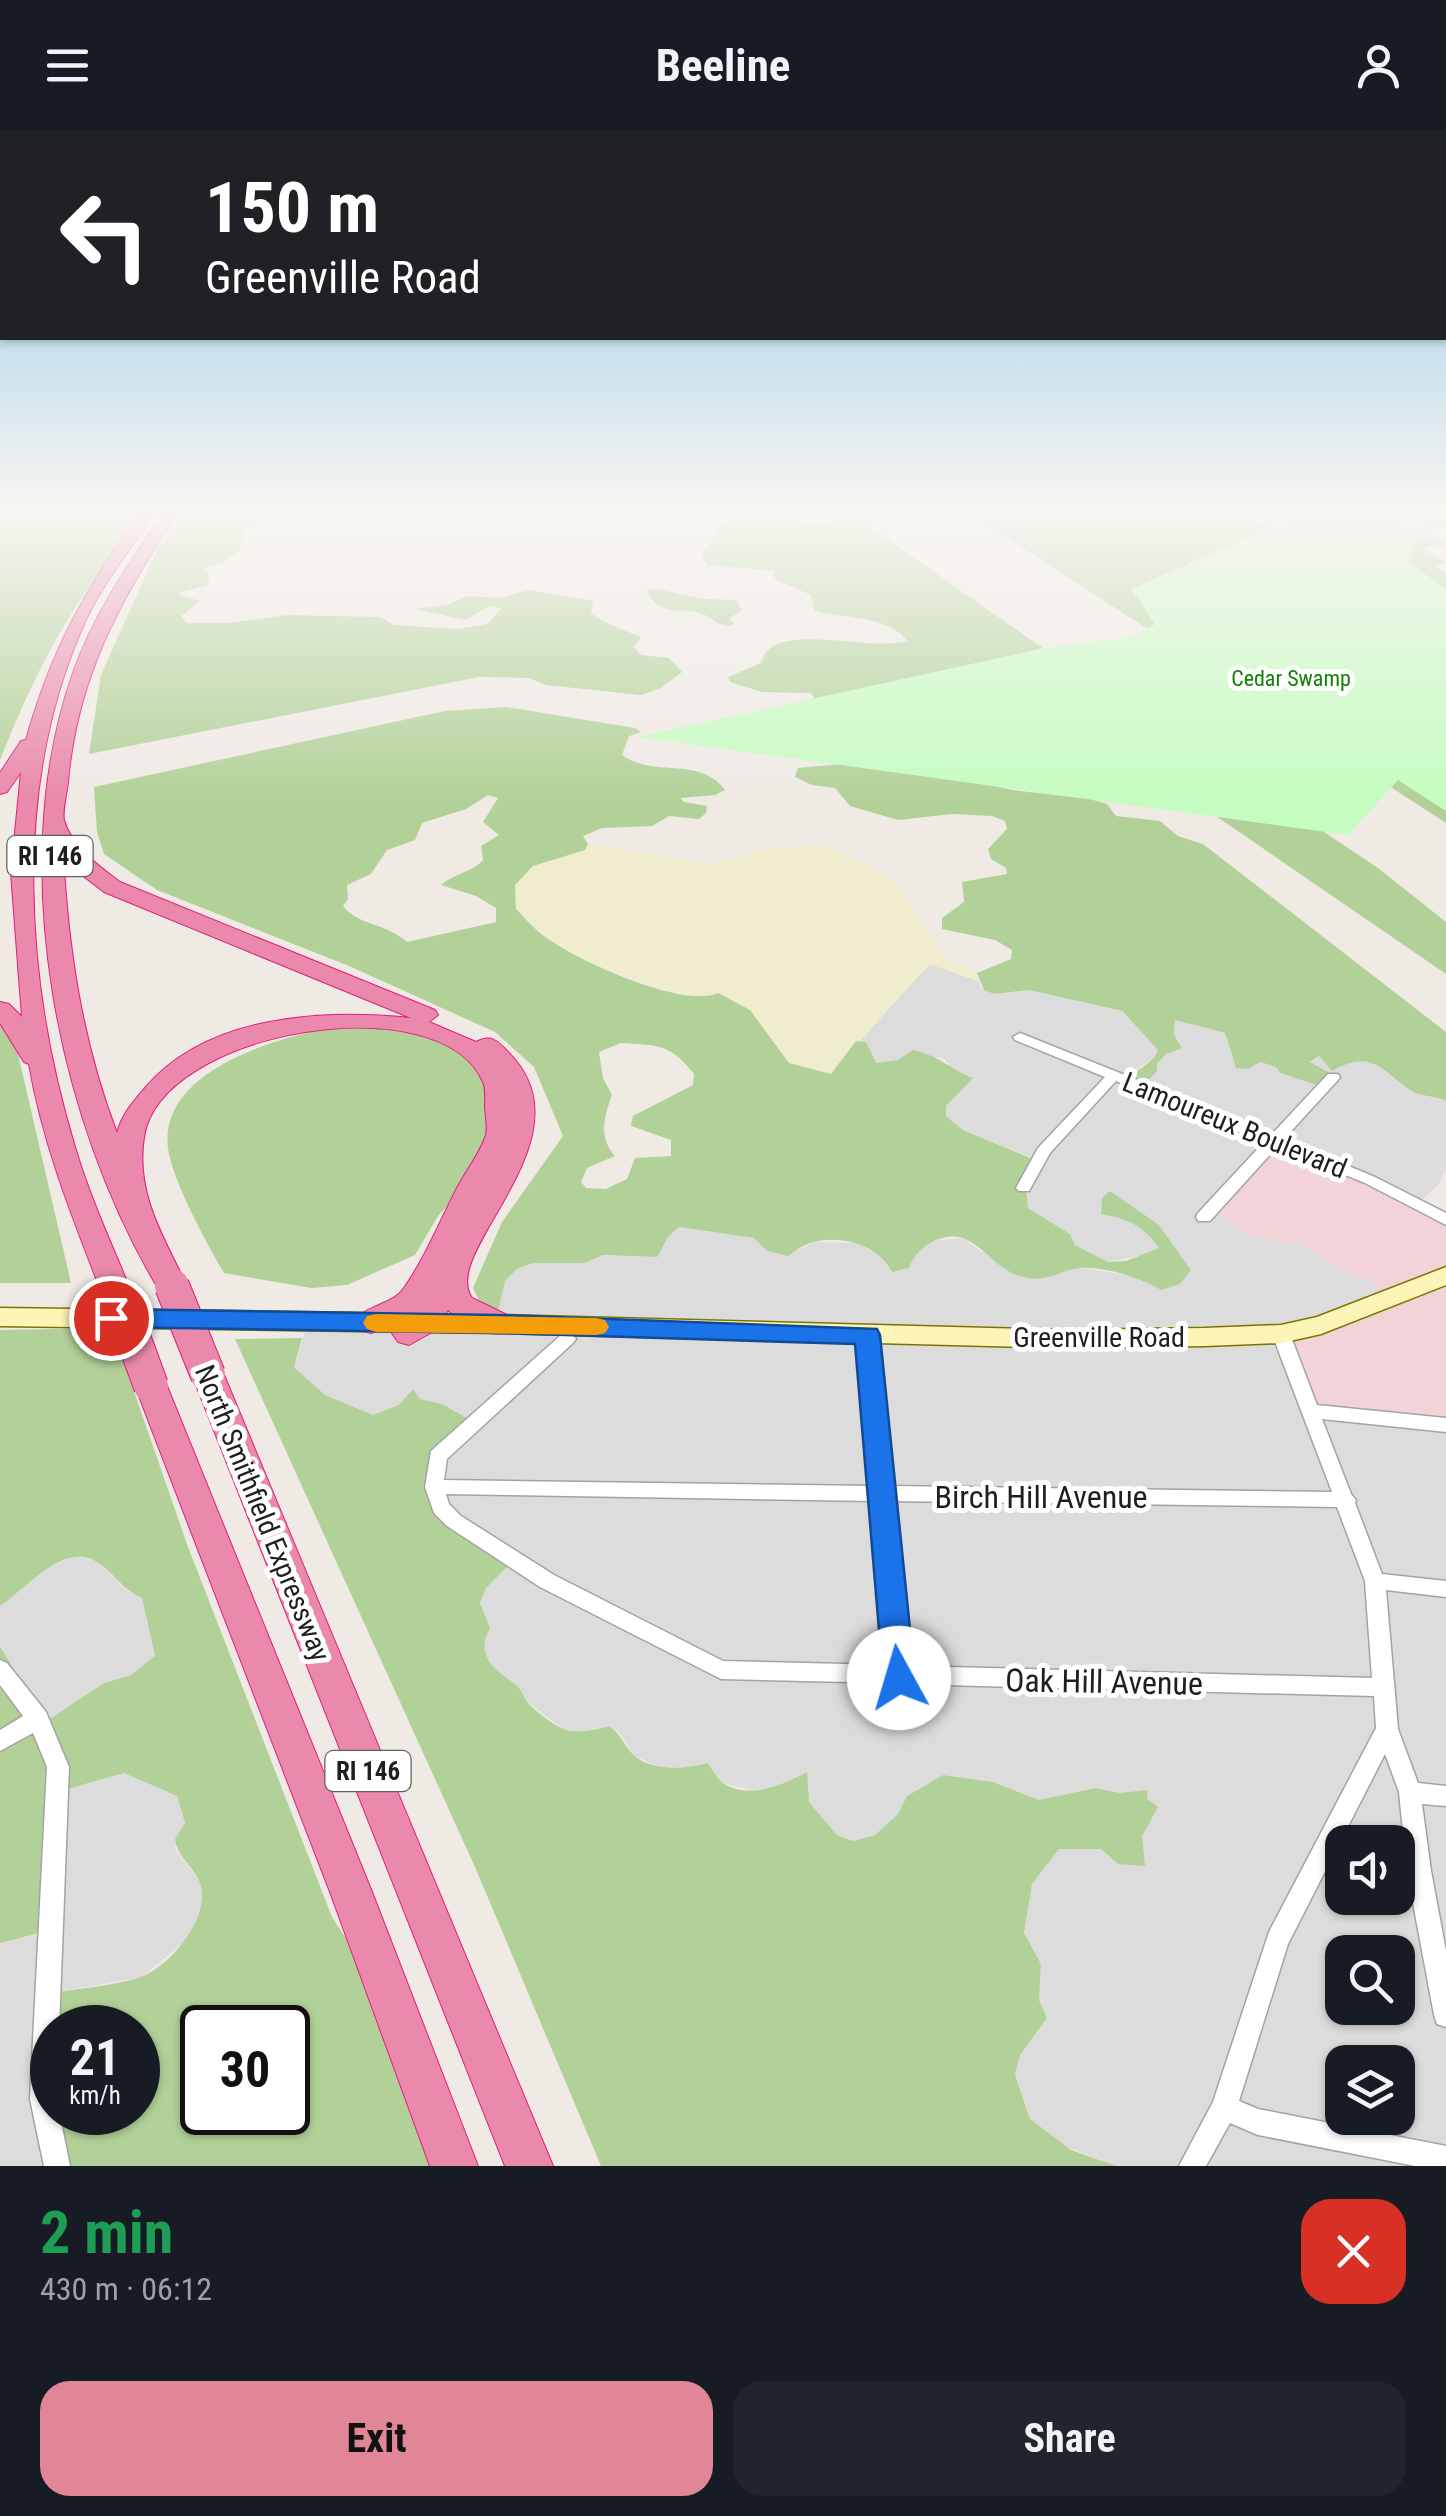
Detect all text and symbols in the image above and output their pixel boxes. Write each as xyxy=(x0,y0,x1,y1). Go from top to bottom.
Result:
icon: menu xyxy=(40,38,95,93)
icon: person xyxy=(1351,38,1406,93)
text: Beeline xyxy=(656,39,790,92)
text: 150 m xyxy=(205,167,379,249)
icon: left xyxy=(40,170,170,300)
text: Greenville Road xyxy=(205,251,481,304)
park label: Cedar Swamp xyxy=(1231,666,1351,691)
road number: RI 146 xyxy=(8,836,92,876)
street label: Lamoureux Boulevard xyxy=(1118,1065,1352,1185)
pin xyxy=(69,1276,154,1361)
icon: arrive xyxy=(84,1291,139,1346)
street label: Greenville Road xyxy=(1013,1321,1185,1354)
street label: North Smithfield Expressway xyxy=(188,1360,337,1666)
street label: Birch Hill Avenue xyxy=(934,1478,1148,1516)
position arrow xyxy=(847,1626,951,1730)
street label: Oak Hill Avenue xyxy=(1005,1661,1203,1703)
road number: RI 146 xyxy=(326,1751,410,1791)
map controls xyxy=(1325,1825,1415,2135)
button: sound xyxy=(1325,1825,1415,1915)
button: search xyxy=(1325,1935,1415,2025)
speed limit sign: 30 xyxy=(180,2005,310,2135)
text: 21 xyxy=(70,2029,120,2087)
button: layers xyxy=(1325,2045,1415,2135)
text: km/h xyxy=(69,2081,121,2110)
text: 2 min xyxy=(40,2197,173,2268)
button: close xyxy=(1301,2199,1406,2304)
text: 430 m · 06:12 xyxy=(40,2270,212,2308)
button: Exit xyxy=(40,2381,713,2496)
button: Share xyxy=(733,2381,1406,2496)

